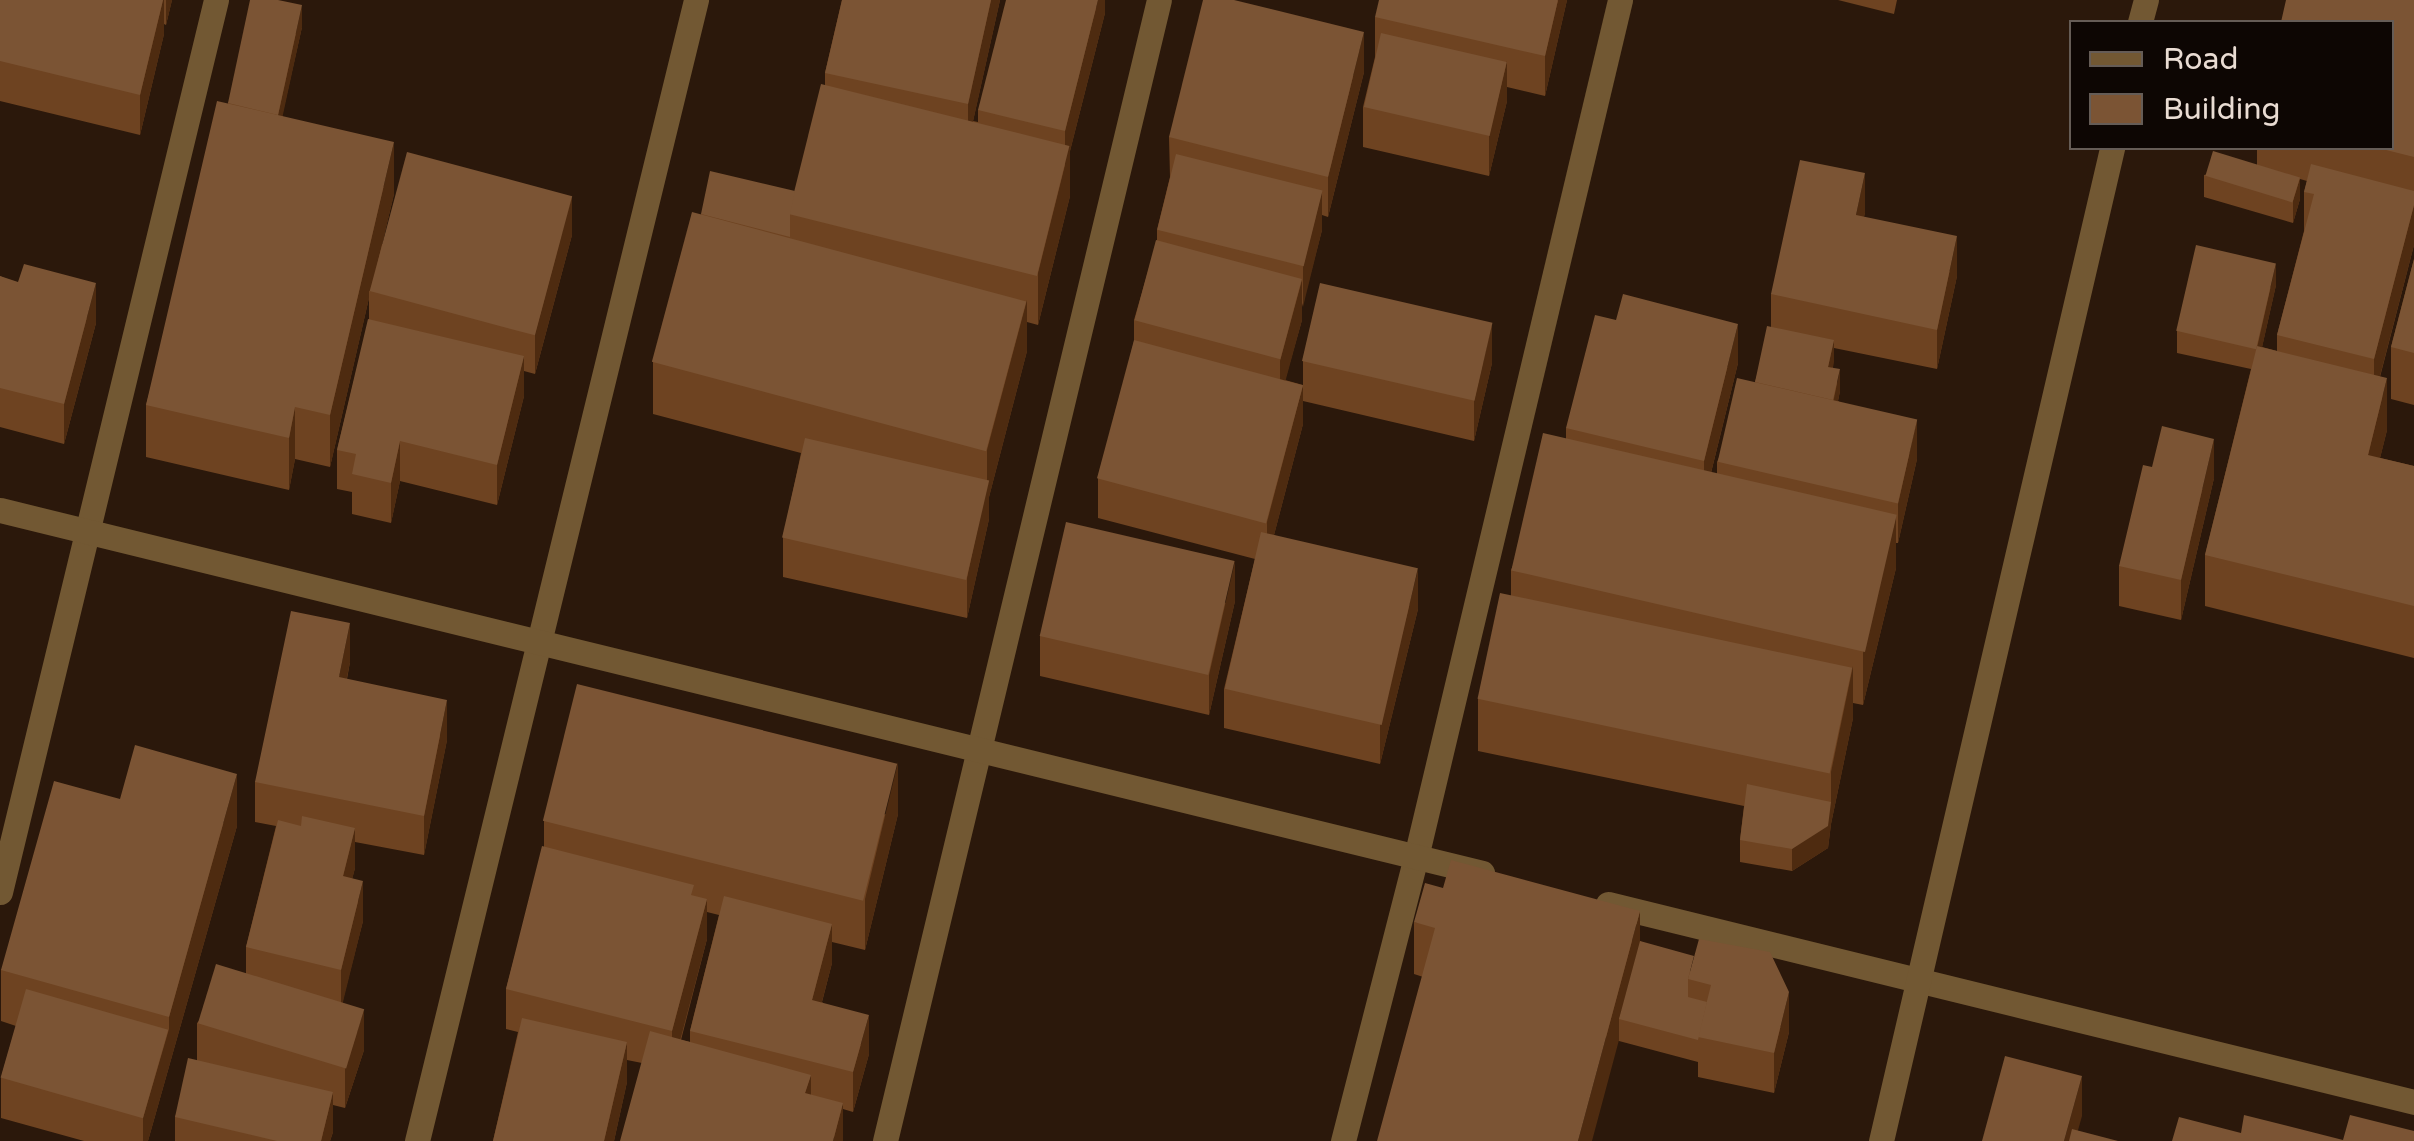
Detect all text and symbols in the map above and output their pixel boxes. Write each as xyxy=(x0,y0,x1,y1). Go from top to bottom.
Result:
legend xyxy=(2069,20,2394,150)
text: Road xyxy=(2163,41,2238,78)
text: Building xyxy=(2163,91,2280,128)

